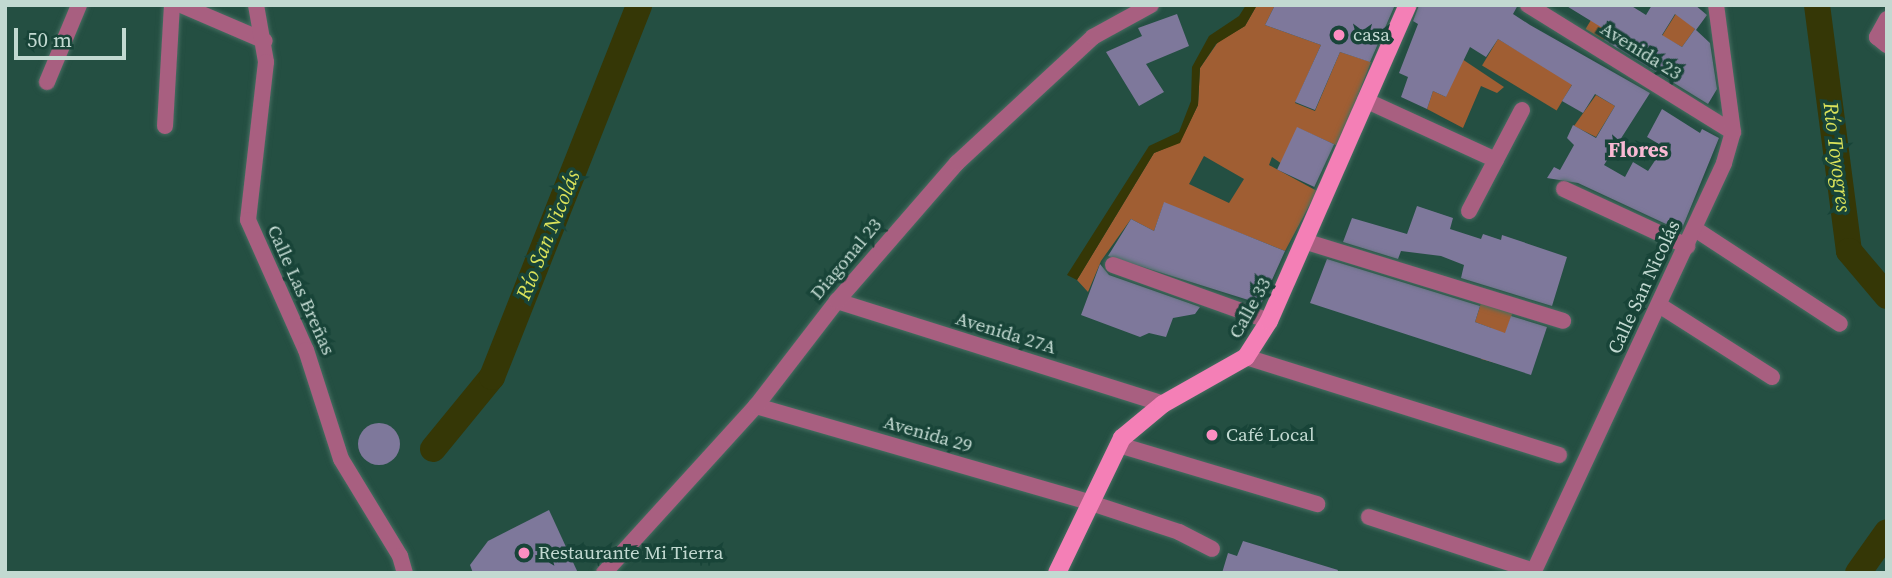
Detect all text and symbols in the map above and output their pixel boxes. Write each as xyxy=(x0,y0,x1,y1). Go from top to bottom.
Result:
scale bar xyxy=(18,14,130,58)
street label: Avenida 23 xyxy=(1596,17,1686,85)
place label: casa xyxy=(1353,24,1390,46)
text: 50 m xyxy=(27,25,72,54)
marker: casa xyxy=(1331,27,1347,43)
water label: Río Toyogres xyxy=(1818,101,1856,213)
district label: Flores xyxy=(1608,137,1668,163)
water label: Río San Nicolás xyxy=(511,167,585,303)
street label: Diagonal 23 xyxy=(805,214,887,304)
street label: Calle San Nicolás xyxy=(1603,217,1685,357)
street label: Calle Las Breñas xyxy=(262,222,340,358)
street label: Calle 33 xyxy=(1224,274,1276,342)
street label: Avenida 27A xyxy=(953,307,1059,359)
street label: Avenida 29 xyxy=(881,410,975,458)
place label: Café Local xyxy=(1226,424,1315,446)
marker: Café Local xyxy=(1204,427,1220,443)
place label: Restaurante Mi Tierra xyxy=(538,542,724,564)
marker: Restaurante Mi Tierra xyxy=(516,545,532,561)

